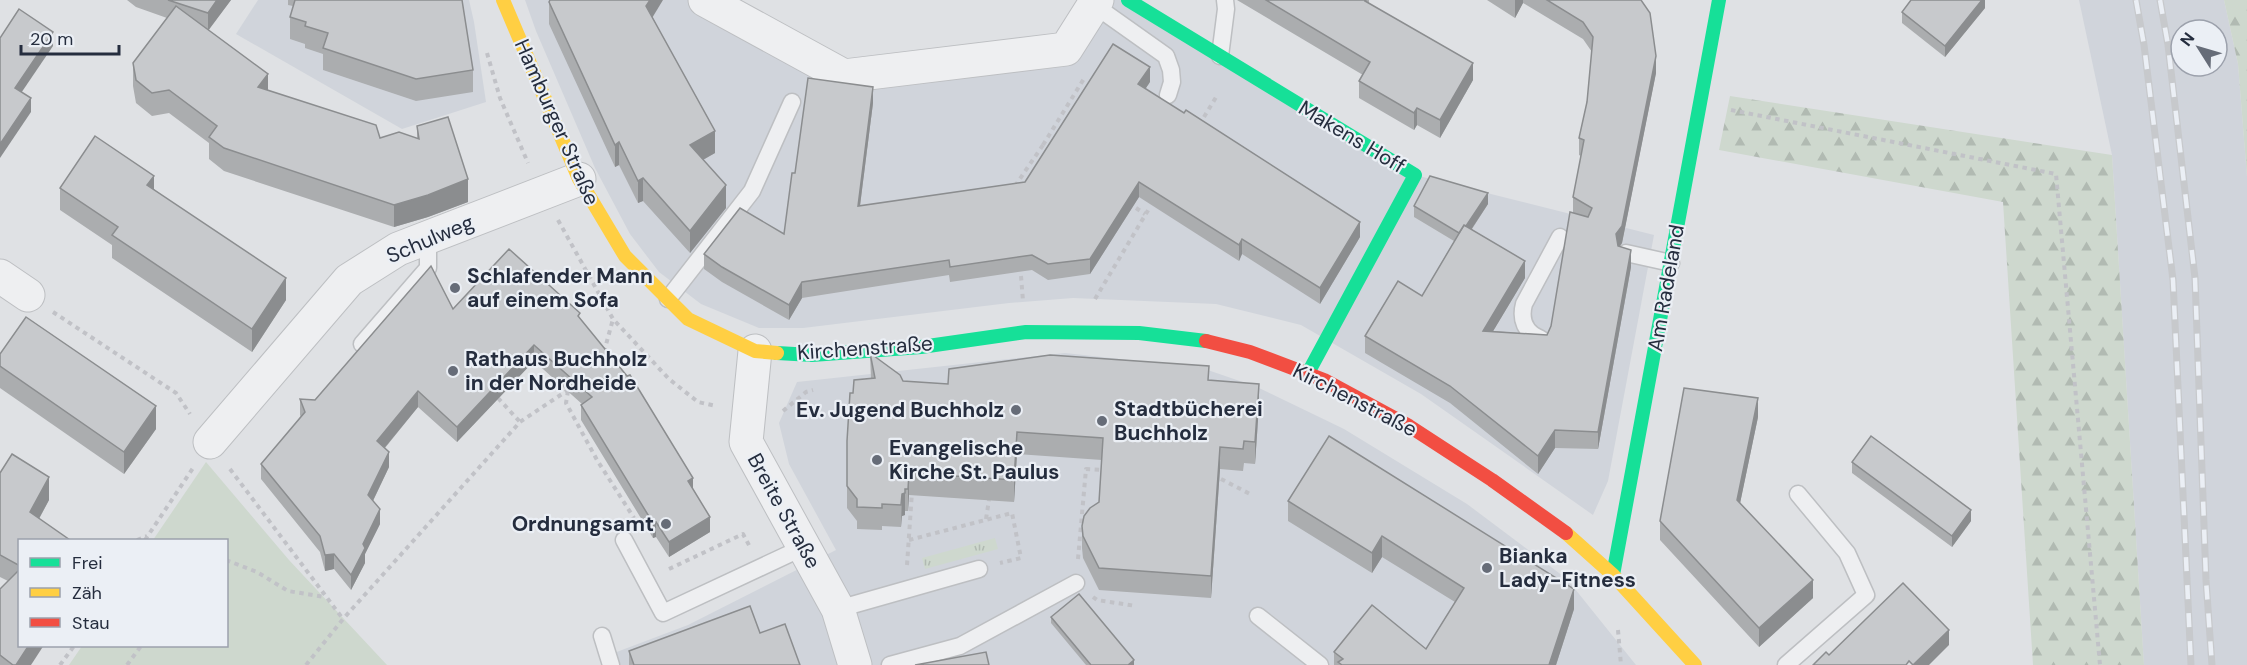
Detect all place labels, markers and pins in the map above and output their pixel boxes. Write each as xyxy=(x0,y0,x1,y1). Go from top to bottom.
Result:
place label: Schlafender Mann auf einem Sofa xyxy=(467,262,653,314)
marker: Schlafender Mann auf einem Sofa xyxy=(448,281,462,295)
place label: Rathaus Buchholz in der Nordheide xyxy=(465,345,647,397)
marker: Rathaus Buchholz in der Nordheide xyxy=(446,364,460,378)
place label: Stadtbücherei Buchholz xyxy=(1114,395,1263,447)
place label: Ev. Jugend Buchholz xyxy=(796,396,1004,424)
marker: Ev. Jugend Buchholz xyxy=(1009,403,1023,417)
marker: Stadtbücherei Buchholz xyxy=(1095,414,1109,428)
place label: Evangelische Kirche St. Paulus xyxy=(889,434,1059,486)
marker: Evangelische Kirche St. Paulus xyxy=(870,453,884,467)
place label: Ordnungsamt xyxy=(512,510,654,538)
marker: Ordnungsamt xyxy=(659,517,673,531)
place label: Bianka Lady-Fitness xyxy=(1499,542,1636,594)
marker: Bianka Lady-Fitness xyxy=(1480,561,1494,575)

